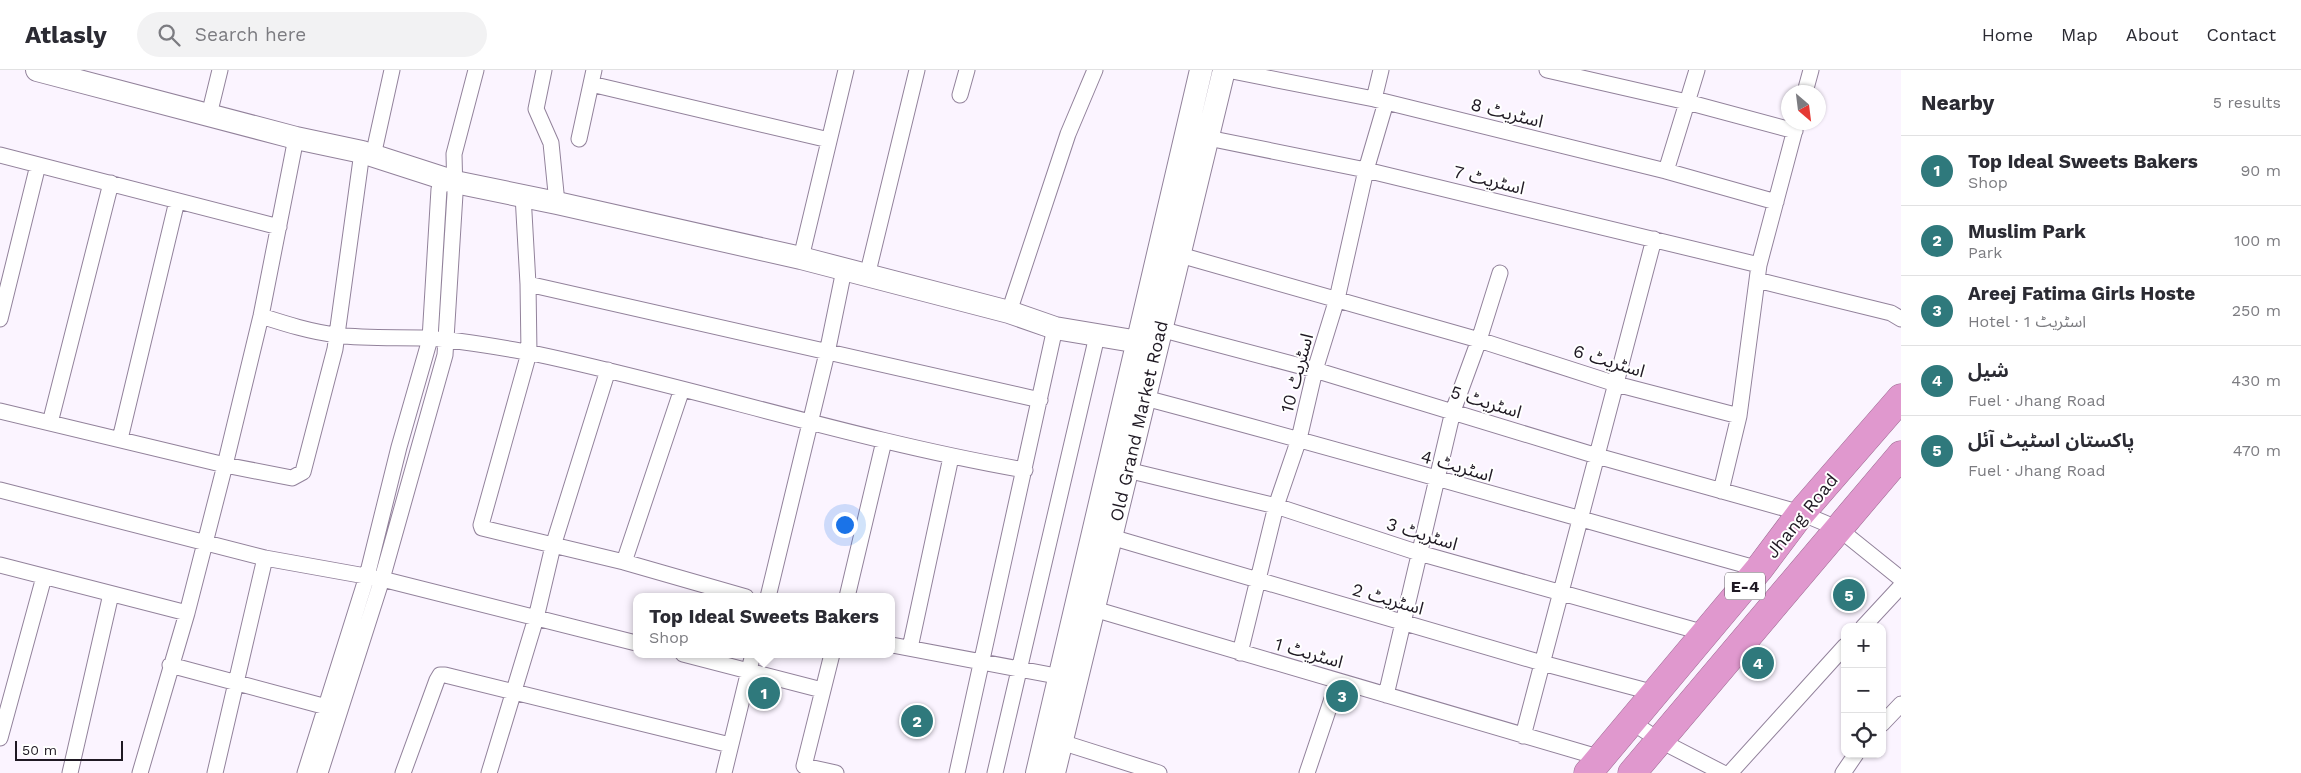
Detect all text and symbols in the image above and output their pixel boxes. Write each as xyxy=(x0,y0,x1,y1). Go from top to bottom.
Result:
search box xyxy=(137,12,487,57)
text: Atlasly xyxy=(25,21,107,49)
icon: search xyxy=(155,21,183,49)
text: Search here xyxy=(195,23,306,46)
text: Home xyxy=(1982,24,2033,45)
text: Map xyxy=(2061,24,2098,45)
text: About xyxy=(2126,24,2178,45)
text: Contact xyxy=(2206,24,2276,45)
north arrow xyxy=(1781,85,1826,130)
text: Nearby xyxy=(1921,90,1994,115)
street label: اسٹریٹ 8 xyxy=(1468,93,1546,133)
text: 5 results xyxy=(2213,93,2281,112)
text: Top Ideal Sweets Bakers xyxy=(1968,150,2198,173)
street label: اسٹریٹ 7 xyxy=(1451,160,1527,200)
text: 1 xyxy=(1934,161,1940,180)
text: 90 m xyxy=(2240,161,2281,180)
text: Shop xyxy=(1968,173,2008,192)
text: Muslim Park xyxy=(1968,220,2086,243)
text: 2 xyxy=(1932,231,1942,250)
text: 100 m xyxy=(2234,231,2281,250)
text: Park xyxy=(1968,243,2002,262)
text: Areej Fatima Girls Hoste xyxy=(1968,282,2195,305)
text: 3 xyxy=(1932,301,1942,320)
text: 250 m xyxy=(2232,301,2281,320)
text: Hotel · اسٹریٹ 1 xyxy=(1968,312,2086,331)
street label: Old Grand Market Road xyxy=(1105,318,1172,523)
street label: اسٹریٹ 10 xyxy=(1276,331,1318,415)
street label: اسٹریٹ 6 xyxy=(1570,340,1648,382)
text: شیل xyxy=(1968,359,2009,382)
text: 4 xyxy=(1932,371,1942,390)
text: 430 m xyxy=(2231,371,2281,390)
street label: اسٹریٹ 5 xyxy=(1448,381,1524,423)
text: Fuel · Jhang Road xyxy=(1968,391,2106,410)
text: پاکستان اسٹیٹ آئل xyxy=(1968,429,2134,452)
text: 5 xyxy=(1932,441,1942,460)
text: 470 m xyxy=(2233,441,2281,460)
street label: اسٹریٹ 4 xyxy=(1418,445,1496,487)
text: Fuel · Jhang Road xyxy=(1968,461,2106,480)
street label: Jhang Road xyxy=(1761,469,1842,562)
your location xyxy=(832,512,858,538)
street label: اسٹریٹ 3 xyxy=(1384,513,1460,555)
road number: E-4 xyxy=(1725,572,1765,600)
pin: 5 xyxy=(1833,576,1865,614)
street label: اسٹریٹ 2 xyxy=(1350,578,1426,620)
popup xyxy=(633,593,895,658)
text: Top Ideal Sweets Bakers xyxy=(649,605,879,628)
map controls xyxy=(1841,623,1886,758)
button: + xyxy=(1841,623,1886,668)
text: Shop xyxy=(649,628,689,647)
street label: اسٹریٹ 1 xyxy=(1272,633,1346,673)
pin: 4 xyxy=(1742,644,1774,682)
button: − xyxy=(1841,668,1886,713)
pin: 1 xyxy=(748,674,780,712)
pin: 3 xyxy=(1326,677,1358,715)
pin: 2 xyxy=(901,702,933,740)
button: locate xyxy=(1841,713,1886,758)
scale bar xyxy=(15,738,122,761)
text: 50 m xyxy=(22,742,57,758)

